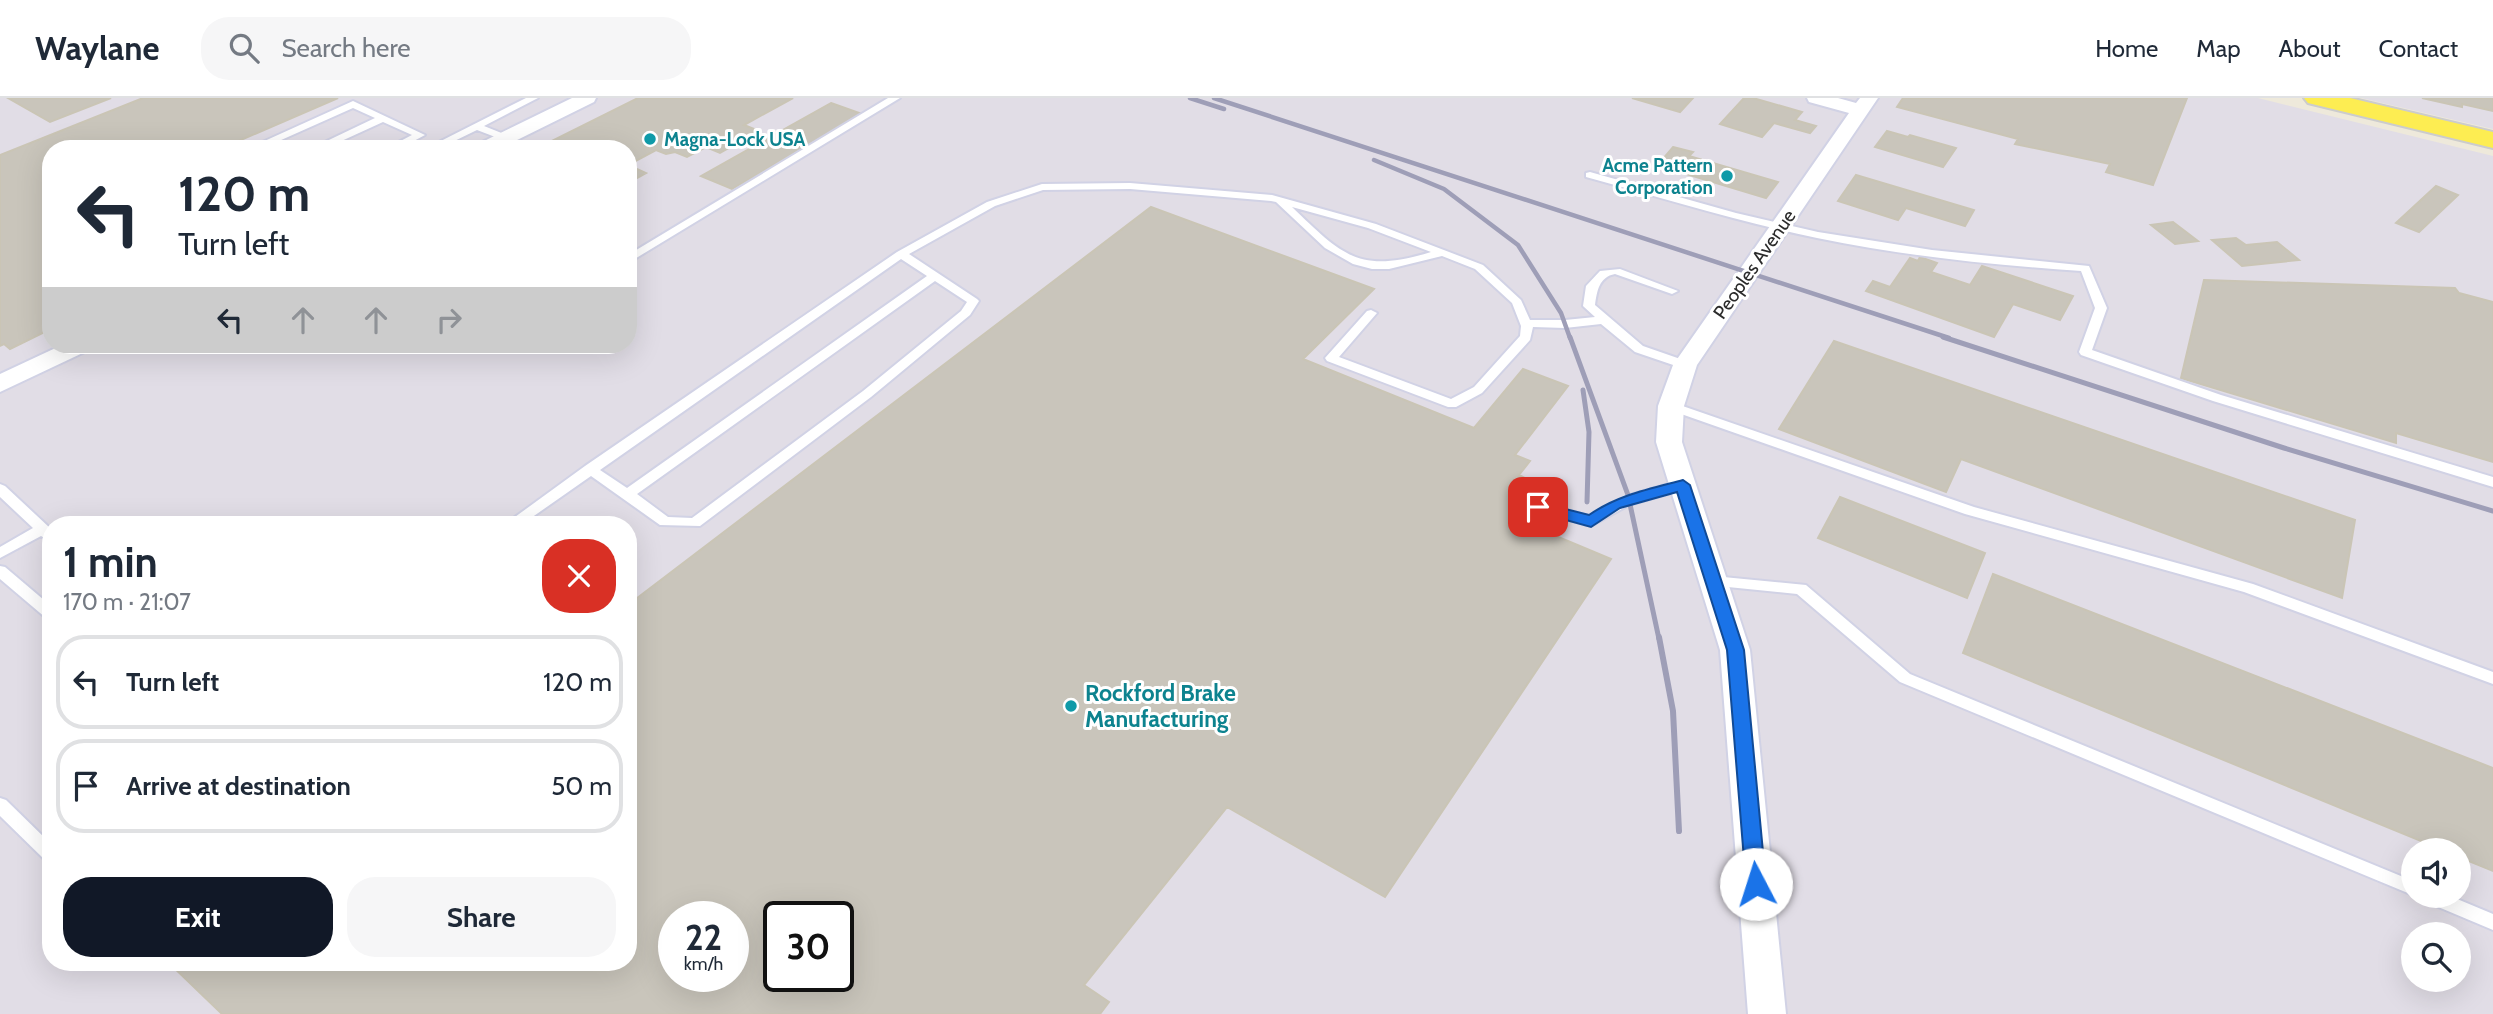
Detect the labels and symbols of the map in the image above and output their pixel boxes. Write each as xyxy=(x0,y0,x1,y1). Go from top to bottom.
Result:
place label: Magna-Lock USA xyxy=(664,128,806,151)
marker: Magna-Lock USA xyxy=(642,131,658,147)
place label: Acme Pattern Corporation xyxy=(1602,154,1713,199)
marker: Acme Pattern Corporation xyxy=(1719,168,1735,184)
street label: Peoples Avenue xyxy=(1708,205,1801,323)
pin xyxy=(1508,477,1568,537)
place label: Rockford Brake Manufacturing xyxy=(1085,679,1236,733)
marker: Rockford Brake Manufacturing xyxy=(1063,698,1079,714)
position arrow xyxy=(1719,847,1793,921)
speed limit sign: 30 xyxy=(763,901,854,992)

